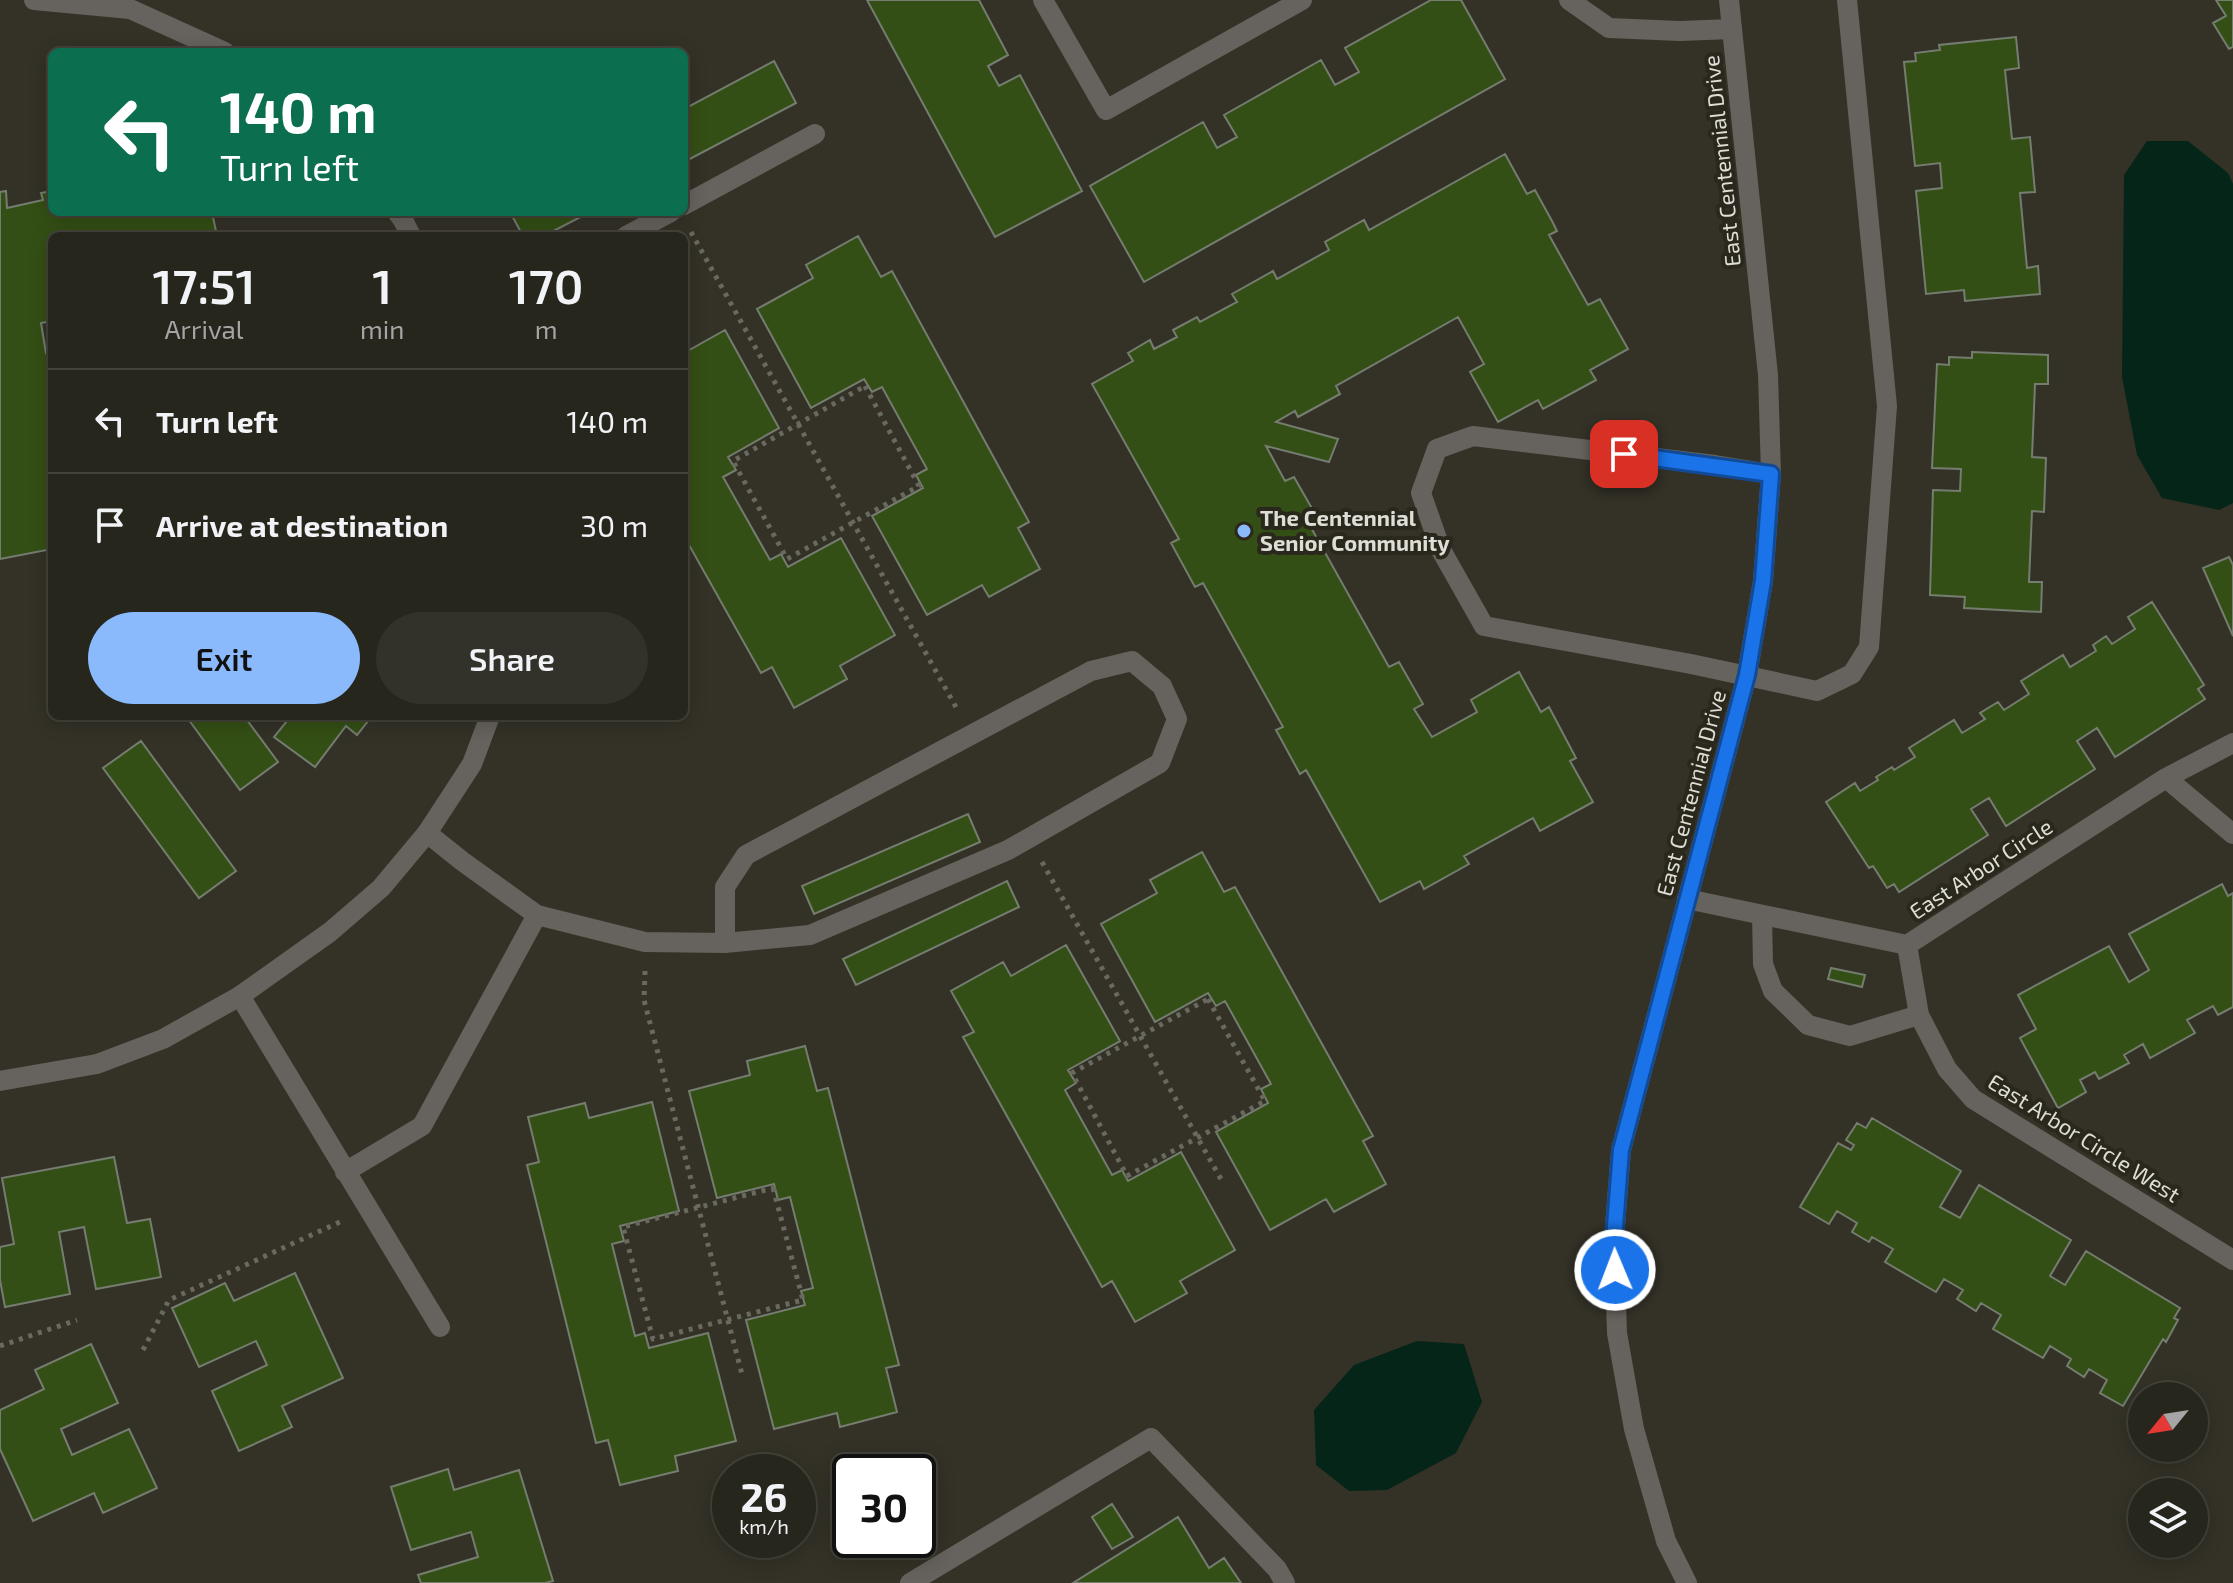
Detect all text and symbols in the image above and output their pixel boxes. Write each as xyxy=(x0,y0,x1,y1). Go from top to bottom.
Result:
street label: East Centennial Drive xyxy=(1697,54,1745,268)
text: 140 m xyxy=(220,77,377,144)
icon: left xyxy=(88,80,192,184)
text: Turn left xyxy=(220,145,359,188)
text: 17:51 xyxy=(152,256,256,314)
text: 1 xyxy=(372,256,392,314)
text: 170 xyxy=(509,256,584,314)
text: Arrival xyxy=(164,313,244,344)
text: min xyxy=(360,313,404,344)
text: m xyxy=(535,313,558,344)
icon: left xyxy=(88,399,132,443)
text: Turn left xyxy=(156,403,278,439)
text: 140 m xyxy=(567,403,648,439)
pin xyxy=(1590,420,1658,488)
icon: arrive xyxy=(1602,432,1646,476)
icon: arrive xyxy=(88,503,132,547)
place label: The Centennial Senior Community xyxy=(1260,504,1450,556)
text: Arrive at destination xyxy=(156,507,448,543)
text: 30 m xyxy=(580,507,648,543)
marker: The Centennial Senior Community xyxy=(1235,522,1253,540)
button: Exit xyxy=(88,612,360,704)
button: Share xyxy=(376,612,648,704)
street label: East Centennial Drive xyxy=(1650,687,1730,899)
street label: East Arbor Circle xyxy=(1904,812,2057,924)
street label: East Arbor Circle West xyxy=(1984,1068,2185,1207)
position arrow xyxy=(1573,1228,1657,1312)
north arrow xyxy=(2128,1382,2208,1462)
map controls xyxy=(2128,1382,2208,1558)
speed limit sign: 30 xyxy=(832,1454,936,1558)
text: 26 xyxy=(741,1472,787,1520)
button: layers xyxy=(2128,1478,2208,1558)
text: km/h xyxy=(739,1514,789,1538)

